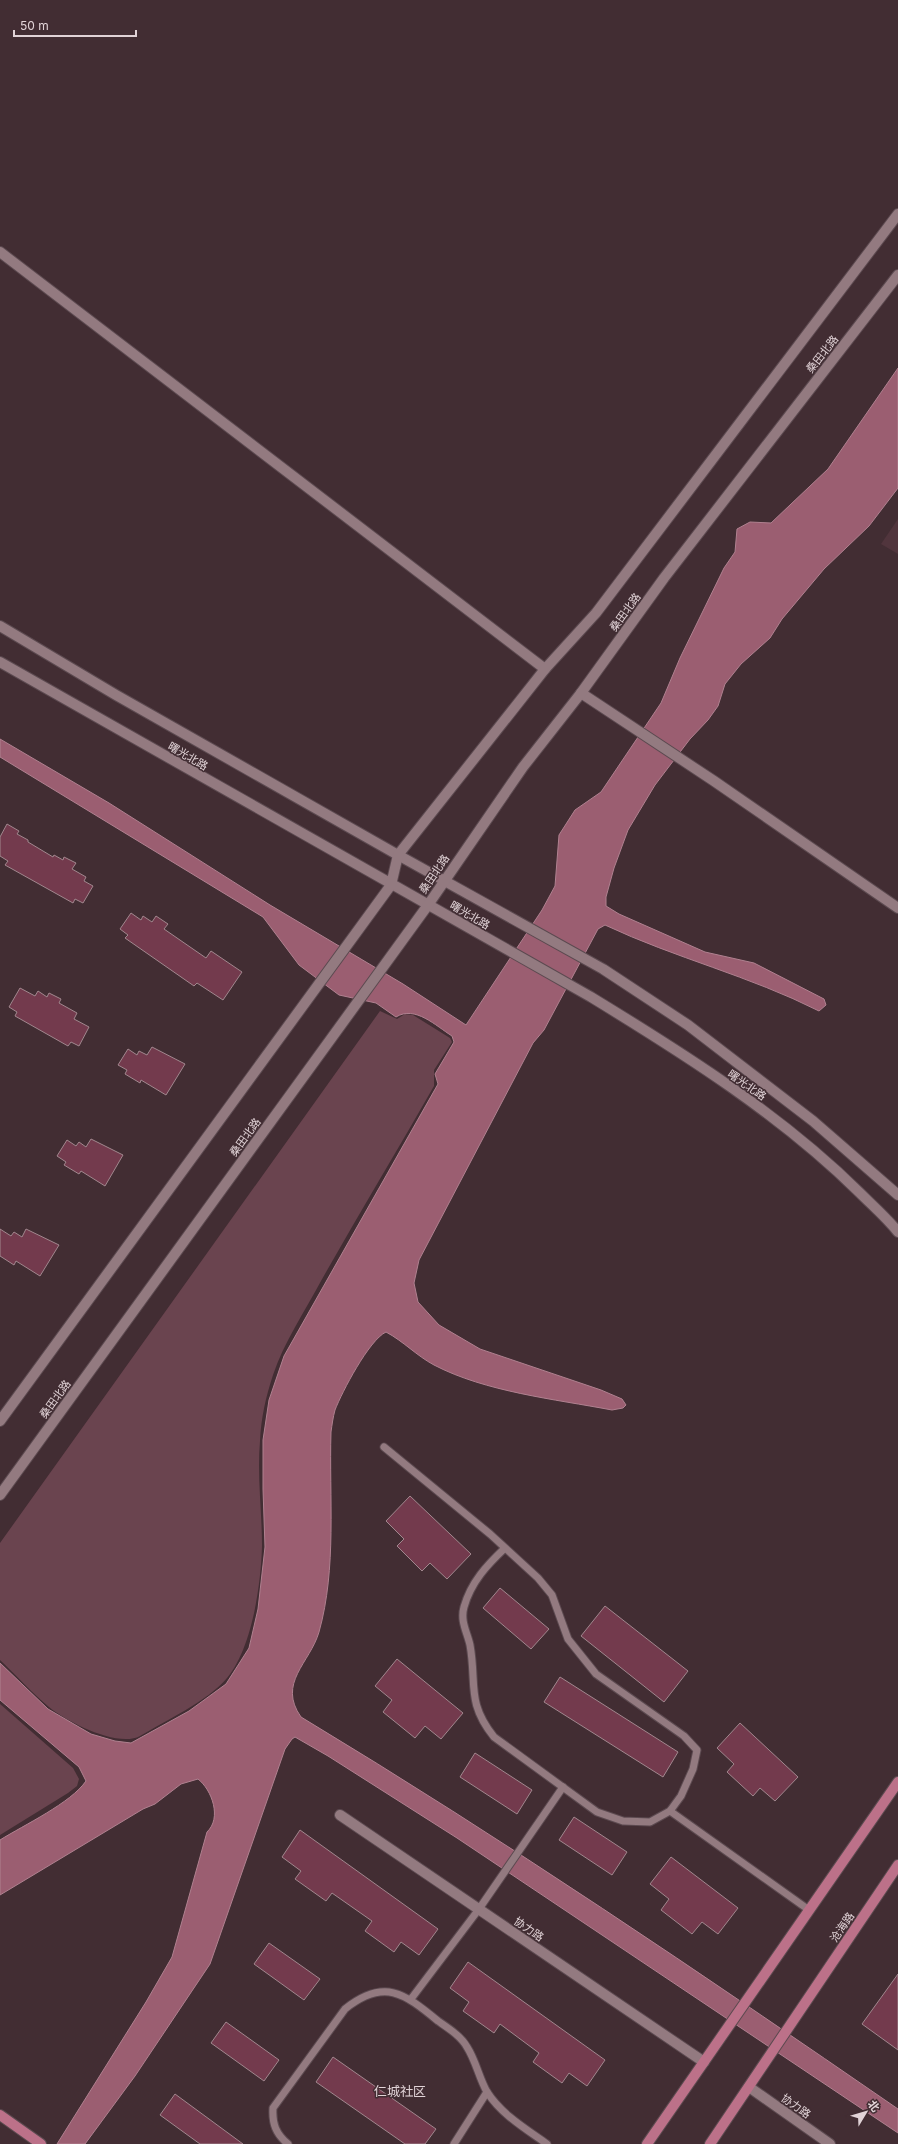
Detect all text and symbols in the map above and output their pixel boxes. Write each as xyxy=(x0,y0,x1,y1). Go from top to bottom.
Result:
scale bar xyxy=(14,12,136,38)
text: 50 m xyxy=(20,18,49,33)
street label: 桑田北路 xyxy=(803,332,841,376)
street label: 桑田北路 xyxy=(606,590,644,634)
street label: 曙光北路 xyxy=(165,739,211,773)
street label: 桑田北路 xyxy=(416,852,452,896)
street label: 曙光北路 xyxy=(447,898,493,932)
street label: 曙光北路 xyxy=(725,1067,769,1103)
street label: 桑田北路 xyxy=(226,1115,264,1159)
street label: 桑田北路 xyxy=(36,1377,74,1421)
street label: 沧海路 xyxy=(827,1909,857,1945)
street label: 协力路 xyxy=(511,1914,547,1944)
district label: 仁城社区 xyxy=(374,2083,426,2099)
street label: 协力路 xyxy=(778,2091,814,2121)
north arrow xyxy=(846,2092,886,2132)
text: 北 xyxy=(865,2097,883,2114)

